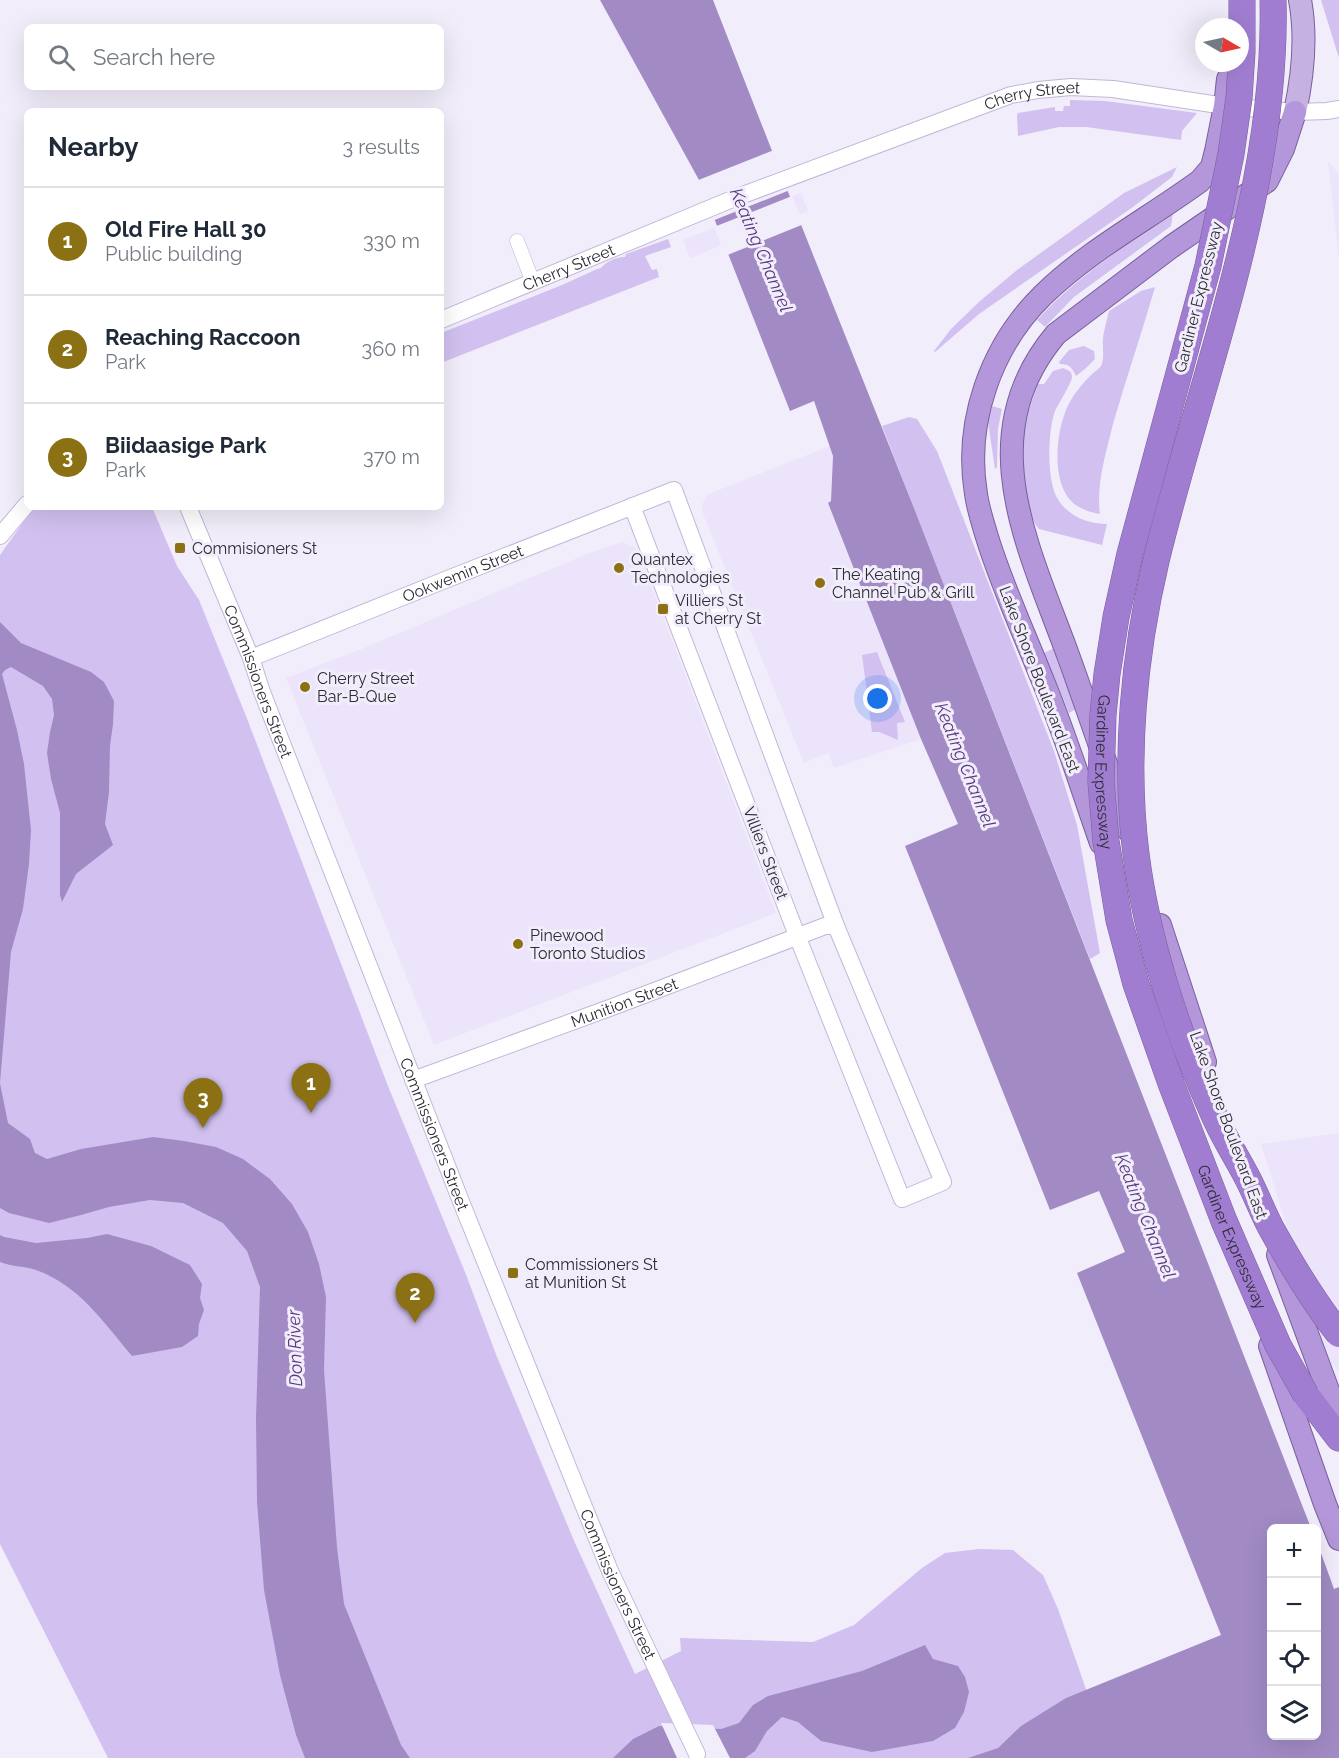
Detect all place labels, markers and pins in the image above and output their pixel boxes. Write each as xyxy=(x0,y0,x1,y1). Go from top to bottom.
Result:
place label: Commisioners St xyxy=(192,539,318,558)
marker: Commisioners St xyxy=(173,541,187,555)
place label: Quantex Technologies xyxy=(631,550,730,587)
marker: Quantex Technologies xyxy=(612,561,626,575)
place label: The Keating Channel Pub & Grill xyxy=(832,565,975,602)
marker: The Keating Channel Pub & Grill xyxy=(813,576,827,590)
place label: Villiers St at Cherry St xyxy=(675,591,762,628)
marker: Villiers St at Cherry St xyxy=(656,602,670,616)
place label: Cherry Street Bar-B-Que xyxy=(317,669,415,706)
marker: Cherry Street Bar-B-Que xyxy=(298,680,312,694)
place label: Pinewood Toronto Studios xyxy=(530,926,646,963)
marker: Pinewood Toronto Studios xyxy=(511,937,525,951)
pin: 1 xyxy=(292,1064,330,1113)
pin: 3 xyxy=(184,1078,222,1128)
place label: Commissioners St at Munition St xyxy=(525,1255,659,1292)
marker: Commissioners St at Munition St xyxy=(506,1266,520,1280)
pin: 2 xyxy=(396,1274,434,1323)

